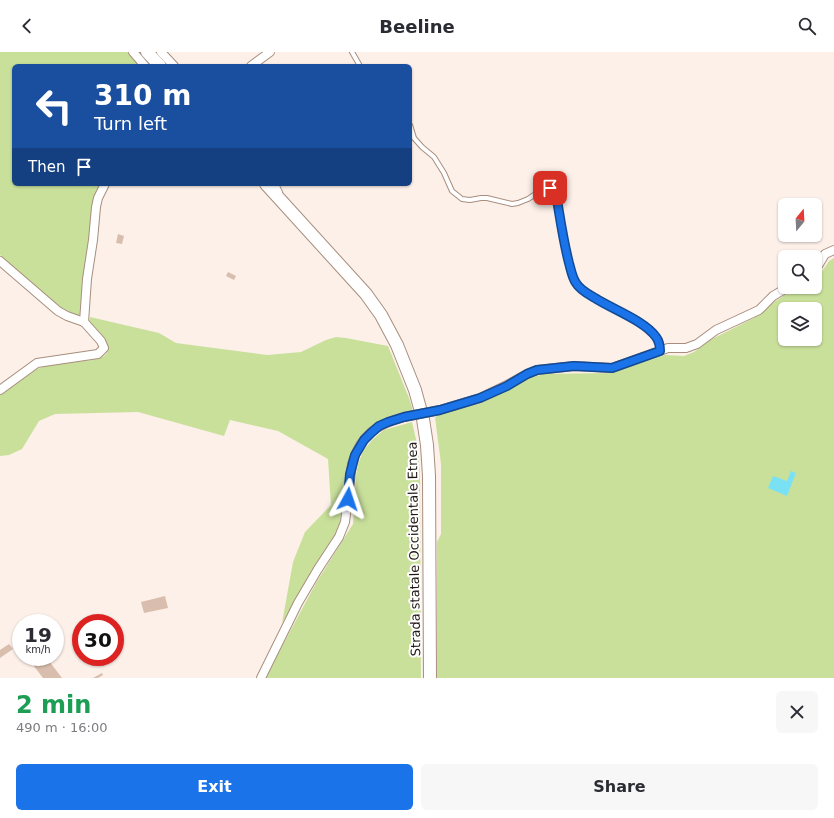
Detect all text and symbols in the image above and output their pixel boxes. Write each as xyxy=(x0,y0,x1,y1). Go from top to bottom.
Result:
icon: back xyxy=(16,15,38,37)
icon: search xyxy=(796,15,818,37)
text: Beeline xyxy=(379,16,455,37)
text: 310 m xyxy=(94,79,191,112)
icon: left xyxy=(28,80,80,132)
text: Turn left xyxy=(94,113,167,134)
icon: arrive xyxy=(73,156,95,178)
text: Then xyxy=(28,158,65,176)
pin xyxy=(533,171,567,205)
icon: arrive xyxy=(539,177,561,199)
north arrow xyxy=(778,198,822,242)
map controls xyxy=(778,198,822,346)
button: search xyxy=(778,250,822,294)
button: layers xyxy=(778,302,822,346)
street label: Strada statale Occidentale Etnea xyxy=(405,442,423,656)
position arrow xyxy=(327,478,369,520)
speed limit sign: 30 xyxy=(72,614,124,666)
text: 19 xyxy=(24,623,52,647)
text: km/h xyxy=(25,644,51,655)
text: 2 min xyxy=(16,691,91,719)
button: close xyxy=(776,691,818,733)
text: 490 m · 16:00 xyxy=(16,720,107,735)
button: Exit xyxy=(16,764,413,810)
button: Share xyxy=(421,764,818,810)

